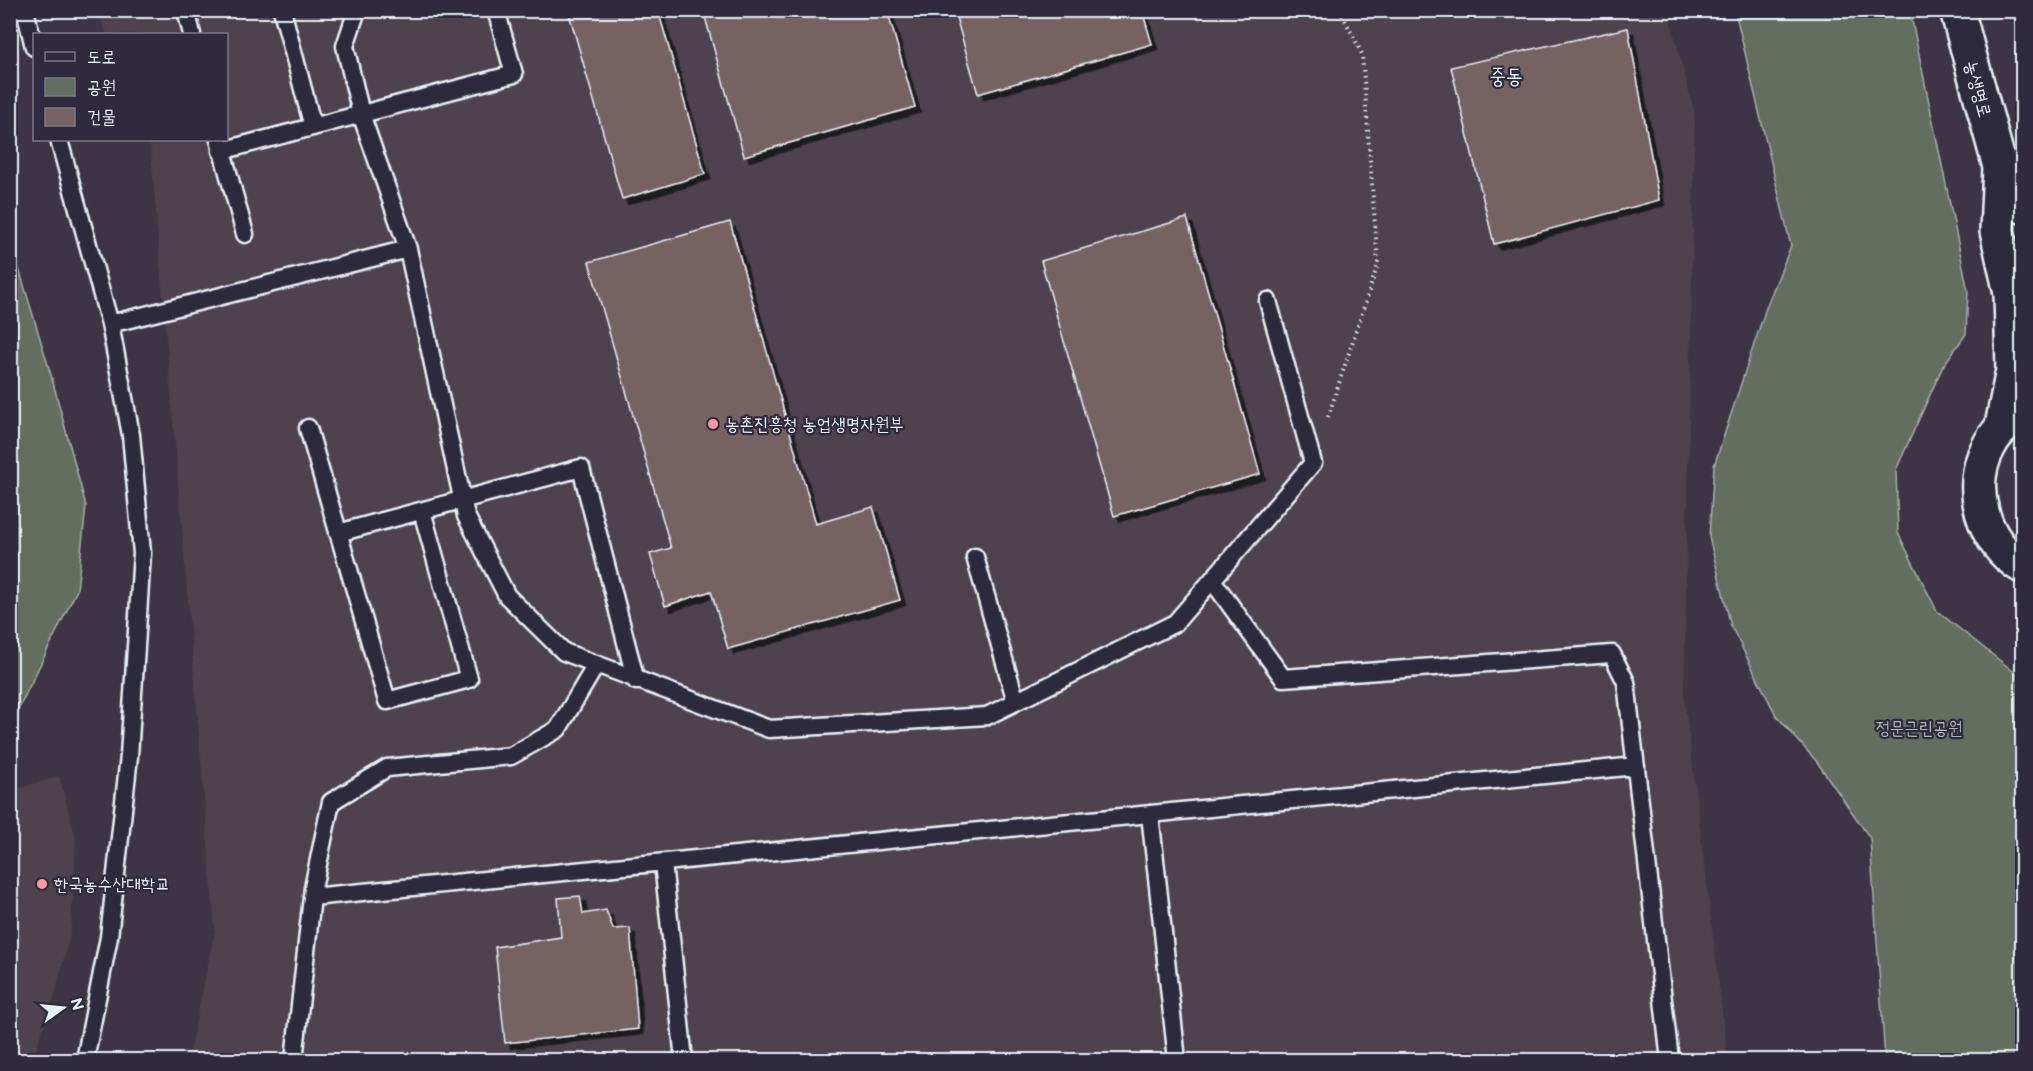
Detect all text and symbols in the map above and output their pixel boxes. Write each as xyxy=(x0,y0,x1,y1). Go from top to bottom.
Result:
legend xyxy=(33,33,228,141)
text: 도로 xyxy=(87,47,116,68)
street label: 농생명로 xyxy=(1960,58,1995,120)
district label: 중동 xyxy=(1489,64,1523,89)
text: 공원 xyxy=(87,77,116,98)
text: 건물 xyxy=(87,107,116,128)
place label: 농촌진흥청 농업생명자원부 xyxy=(725,414,904,435)
marker: 농촌진흥청 농업생명자원부 xyxy=(706,417,720,431)
park label: 정문근린공원 xyxy=(1876,718,1962,739)
place label: 한국농수산대학교 xyxy=(54,874,170,895)
marker: 한국농수산대학교 xyxy=(35,877,49,891)
north arrow xyxy=(33,978,93,1038)
text: N xyxy=(65,996,87,1013)

